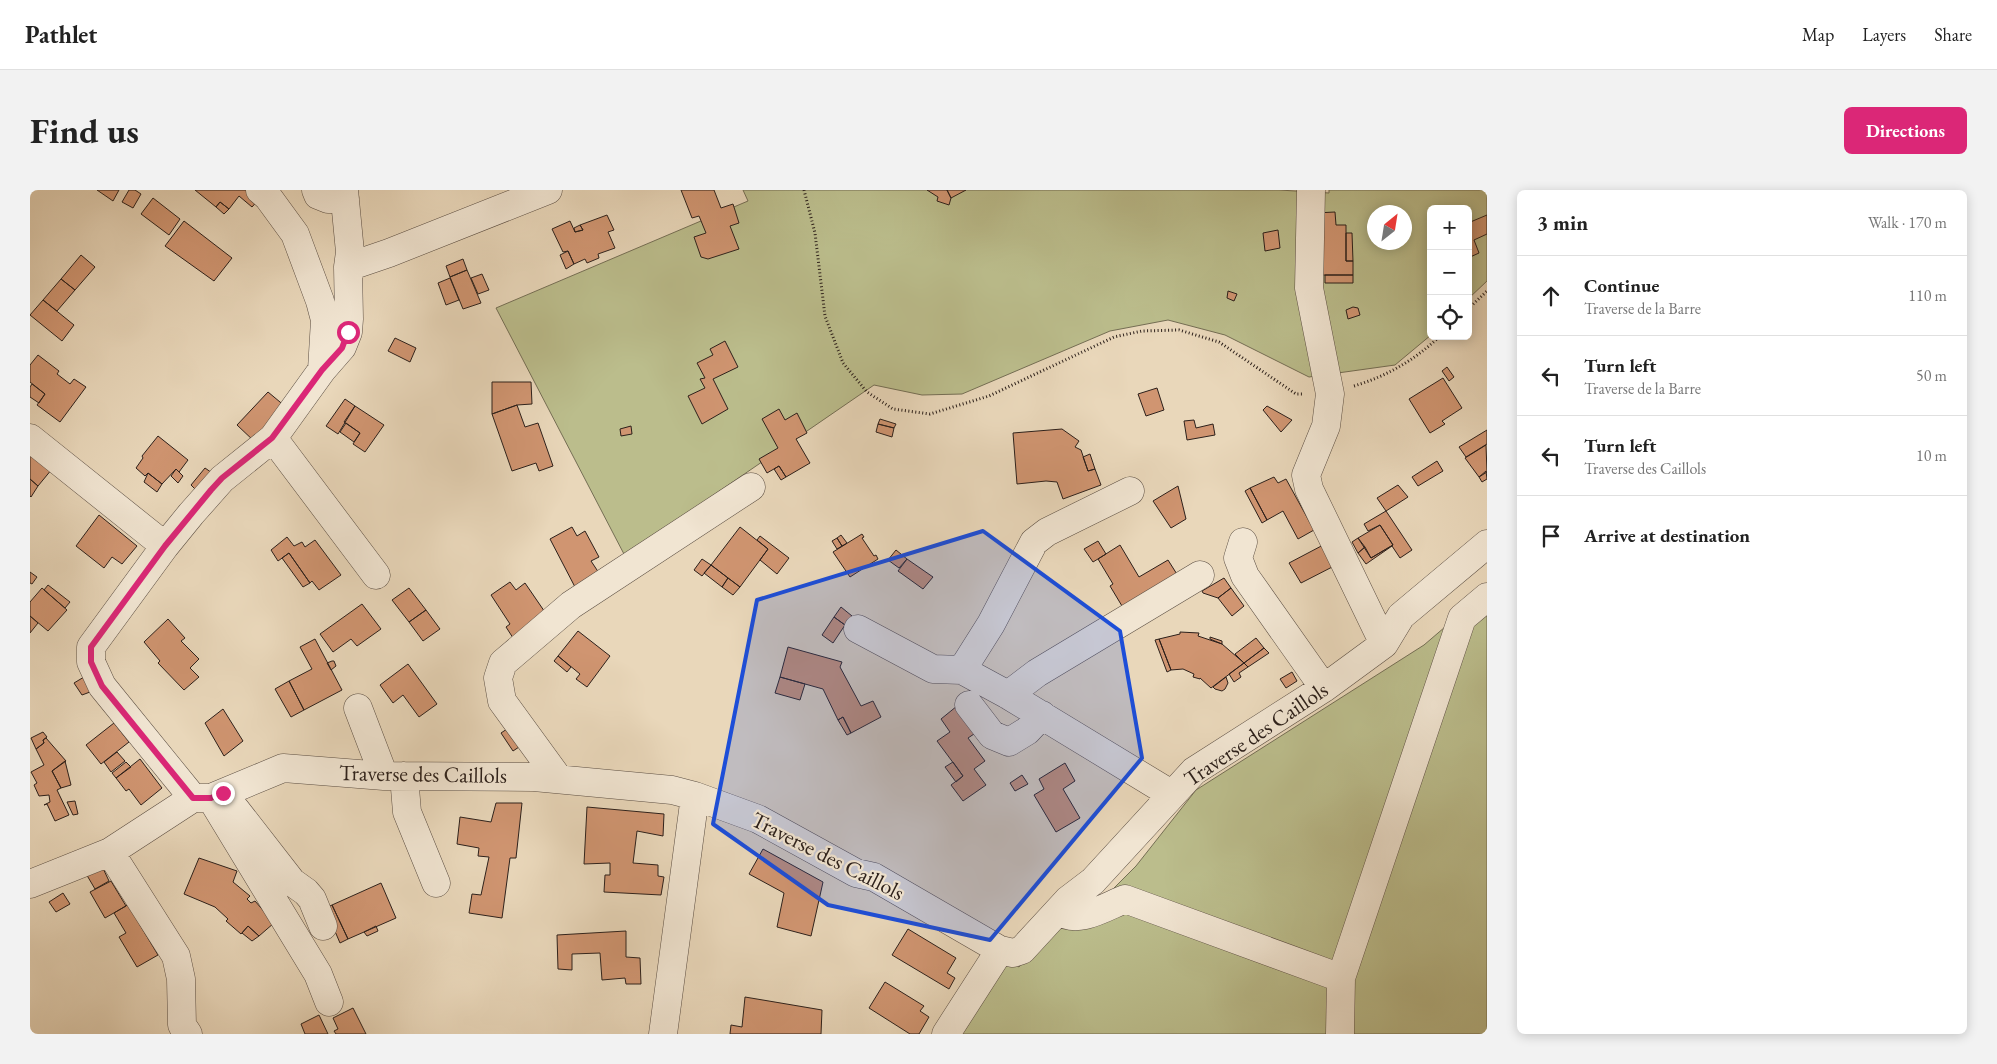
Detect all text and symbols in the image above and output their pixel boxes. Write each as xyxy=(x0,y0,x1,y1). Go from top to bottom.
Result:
text: Pathlet xyxy=(25,19,97,50)
text: Map xyxy=(1802,23,1834,46)
text: Layers xyxy=(1862,23,1906,46)
text: Share xyxy=(1934,23,1972,46)
button: Directions xyxy=(1844,107,1967,154)
text: Find us xyxy=(30,108,139,153)
north arrow xyxy=(1367,205,1412,250)
map controls xyxy=(1427,205,1472,340)
button: + xyxy=(1427,205,1472,250)
text: 3 min xyxy=(1537,209,1588,236)
text: Walk · 170 m xyxy=(1868,212,1947,233)
button: − xyxy=(1427,250,1472,295)
text: Continue xyxy=(1584,273,1659,298)
icon: ahead xyxy=(1537,282,1565,310)
text: 110 m xyxy=(1908,285,1947,306)
button: locate xyxy=(1427,295,1472,340)
text: Traverse de la Barre xyxy=(1584,298,1701,319)
route start xyxy=(337,321,360,344)
text: Turn left xyxy=(1584,353,1656,378)
icon: left xyxy=(1537,362,1565,390)
text: 50 m xyxy=(1916,365,1947,386)
text: Traverse de la Barre xyxy=(1584,378,1701,399)
text: Turn left xyxy=(1584,433,1656,458)
icon: left xyxy=(1537,442,1565,470)
text: 10 m xyxy=(1916,445,1947,466)
text: Traverse des Caillols xyxy=(1584,458,1706,479)
icon: arrive xyxy=(1537,522,1565,550)
text: Arrive at destination xyxy=(1584,523,1750,548)
street label: Traverse des Caillols xyxy=(1178,675,1334,793)
street label: Traverse des Caillols xyxy=(339,758,507,790)
route end xyxy=(212,782,235,805)
street label: Traverse des Caillols xyxy=(747,805,909,907)

